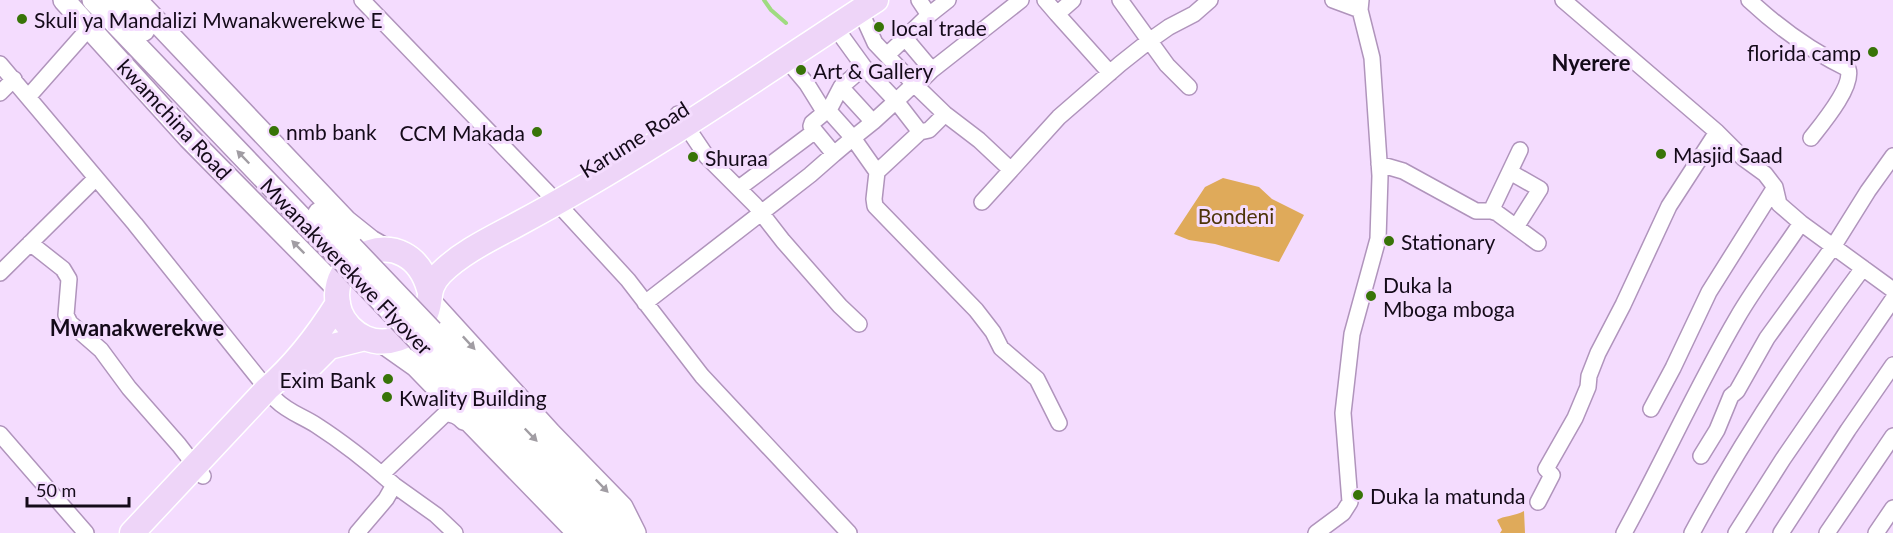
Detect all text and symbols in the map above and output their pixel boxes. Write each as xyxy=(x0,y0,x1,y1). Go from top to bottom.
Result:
place label: Skuli ya Mandalizi Mwanakwerekwe E xyxy=(34,7,383,32)
marker: Skuli ya Mandalizi Mwanakwerekwe E xyxy=(15,12,29,26)
place label: local trade xyxy=(891,15,987,40)
marker: local trade xyxy=(872,20,886,34)
place label: florida camp xyxy=(1747,40,1861,65)
marker: florida camp xyxy=(1866,45,1880,59)
district label: Nyerere xyxy=(1552,49,1631,76)
street label: kwamchina Road xyxy=(113,54,237,184)
place label: Art & Gallery xyxy=(813,58,933,83)
marker: Art & Gallery xyxy=(794,63,808,77)
street label: Karume Road xyxy=(575,96,693,182)
place label: nmb bank xyxy=(286,119,377,144)
place label: CCM Makada xyxy=(399,120,525,145)
marker: nmb bank xyxy=(267,124,281,138)
marker: CCM Makada xyxy=(530,125,544,139)
place label: Masjid Saad xyxy=(1673,142,1783,167)
place label: Shuraa xyxy=(705,145,768,170)
marker: Masjid Saad xyxy=(1654,147,1668,161)
one-way arrow xyxy=(237,150,250,165)
marker: Shuraa xyxy=(686,150,700,164)
street label: Mwanakwerekwe Flyover xyxy=(256,172,438,360)
park label: Bondeni xyxy=(1198,203,1274,228)
place label: Stationary xyxy=(1401,229,1495,254)
marker: Stationary xyxy=(1382,234,1396,248)
one-way arrow xyxy=(291,240,305,254)
place label: Duka la Mboga mboga xyxy=(1383,272,1515,321)
marker: Duka la Mboga mboga xyxy=(1364,289,1378,303)
district label: Mwanakwerekwe xyxy=(50,314,224,341)
one-way arrow xyxy=(462,336,476,351)
place label: Exim Bank xyxy=(279,367,376,392)
marker: Exim Bank xyxy=(381,372,395,386)
place label: Kwality Building xyxy=(399,385,547,410)
marker: Kwality Building xyxy=(380,390,394,404)
one-way arrow xyxy=(523,427,537,441)
scale bar xyxy=(27,470,129,508)
text: 50 m xyxy=(36,479,76,501)
one-way arrow xyxy=(594,479,608,493)
place label: Duka la matunda xyxy=(1370,483,1525,508)
marker: Duka la matunda xyxy=(1351,488,1365,502)

